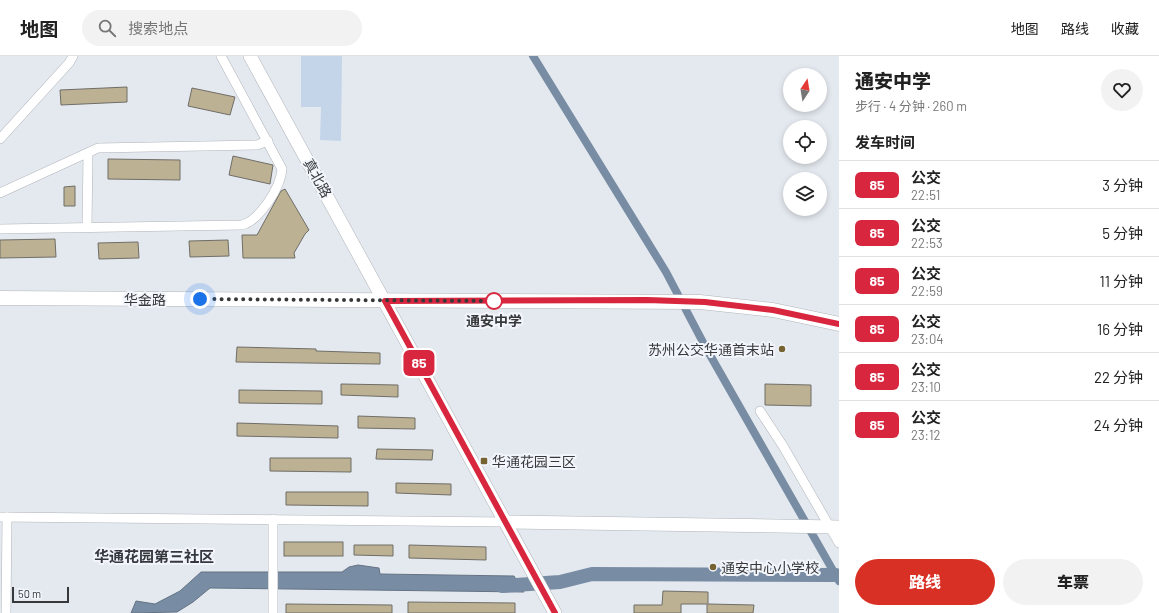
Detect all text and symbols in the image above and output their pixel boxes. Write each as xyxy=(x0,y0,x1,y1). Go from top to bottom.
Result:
search box xyxy=(82,10,362,46)
text: 地图 xyxy=(20,17,58,40)
icon: search xyxy=(96,17,118,39)
text: 搜索地点 xyxy=(128,19,188,37)
text: 地图 xyxy=(1011,20,1039,37)
text: 路线 xyxy=(1061,20,1089,37)
text: 收藏 xyxy=(1111,20,1139,37)
north arrow xyxy=(783,68,827,112)
map controls xyxy=(783,68,827,216)
text: 通安中学 xyxy=(855,69,931,92)
button: heart xyxy=(1101,69,1143,111)
text: 步行 · 4 分钟 · 260 m xyxy=(855,98,967,114)
button: locate xyxy=(783,120,827,164)
text: 发车时间 xyxy=(855,133,915,151)
street label: 真北路 xyxy=(300,156,336,200)
text: 公交 xyxy=(911,168,941,186)
button: layers xyxy=(783,172,827,216)
text: 85 xyxy=(869,176,885,193)
text: 3 分钟 xyxy=(1102,176,1143,194)
text: 22:51 xyxy=(911,187,940,203)
text: 公交 xyxy=(911,216,941,234)
text: 85 xyxy=(869,224,885,241)
text: 5 分钟 xyxy=(1102,224,1143,242)
text: 22:53 xyxy=(911,235,943,251)
text: 公交 xyxy=(911,264,941,282)
text: 85 xyxy=(869,272,885,289)
text: 11 分钟 xyxy=(1099,272,1143,290)
text: 22:59 xyxy=(911,283,943,299)
your location xyxy=(190,289,210,309)
street label: 华金路 xyxy=(124,291,166,308)
marker: 通安中学 xyxy=(485,292,503,310)
place label: 通安中学 xyxy=(466,312,522,329)
text: 公交 xyxy=(911,312,941,330)
text: 85 xyxy=(869,320,885,337)
text: 16 分钟 xyxy=(1097,320,1143,338)
text: 23:04 xyxy=(911,331,944,347)
place label: 苏州公交华通首末站 xyxy=(648,341,774,358)
marker: 苏州公交华通首末站 xyxy=(777,344,787,354)
line badge: 85 xyxy=(401,350,437,376)
text: 85 xyxy=(411,354,427,371)
text: 公交 xyxy=(911,360,941,378)
text: 85 xyxy=(869,368,885,385)
text: 22 分钟 xyxy=(1094,368,1143,386)
text: 23:10 xyxy=(911,379,941,395)
text: 公交 xyxy=(911,408,941,426)
text: 85 xyxy=(869,416,885,433)
text: 24 分钟 xyxy=(1094,416,1143,434)
text: 23:12 xyxy=(911,427,941,443)
place label: 华通花园三区 xyxy=(492,453,576,470)
marker: 华通花园三区 xyxy=(479,456,489,466)
district label: 华通花园第三社区 xyxy=(94,547,214,565)
place label: 通安中心小学校 xyxy=(721,559,819,576)
button: 路线 xyxy=(855,559,995,605)
button: 车票 xyxy=(1003,559,1143,605)
marker: 通安中心小学校 xyxy=(708,562,718,572)
scale bar xyxy=(12,585,69,604)
text: 50 m xyxy=(18,587,41,600)

